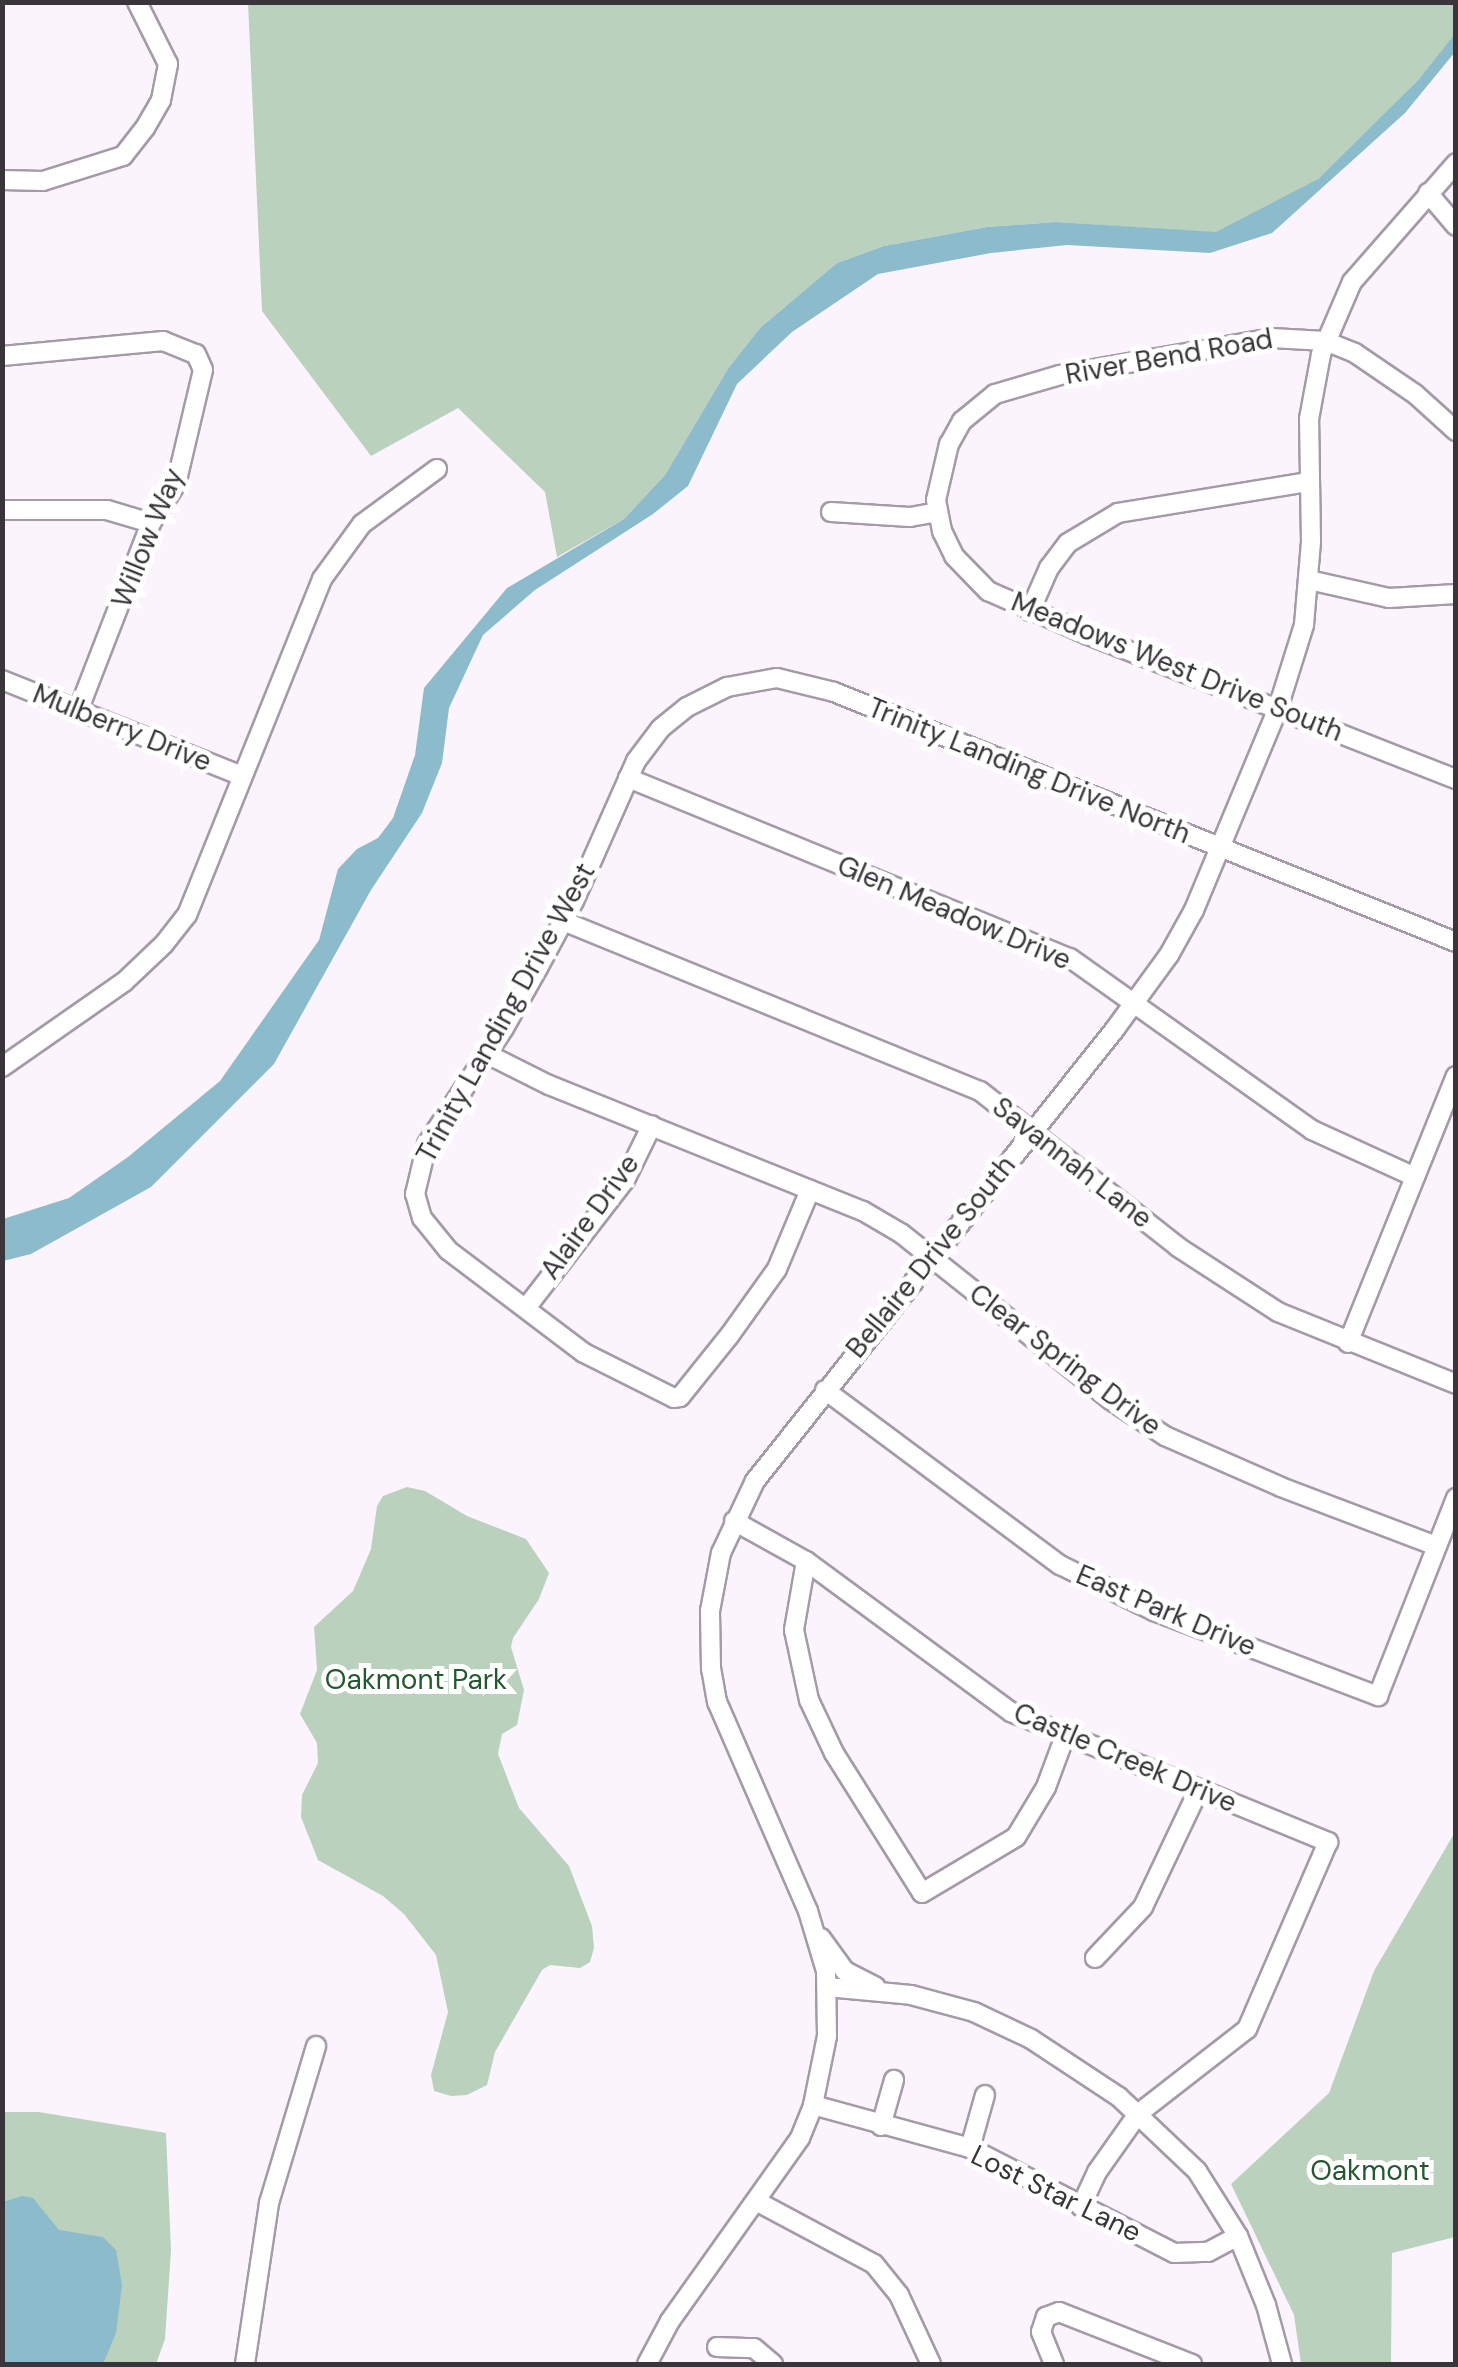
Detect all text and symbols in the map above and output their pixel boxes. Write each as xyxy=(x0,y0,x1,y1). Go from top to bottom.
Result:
street label: River Bend Road xyxy=(1063,322,1275,392)
street label: Willow Way xyxy=(105,463,191,613)
street label: Meadows West Drive South xyxy=(1006,585,1348,749)
street label: Mulberry Drive xyxy=(28,677,216,779)
street label: Trinity Landing Drive North xyxy=(863,691,1195,851)
street label: Glen Meadow Drive xyxy=(832,849,1076,977)
street label: Trinity Landing Drive West xyxy=(410,857,602,1169)
street label: Savannah Lane xyxy=(986,1090,1158,1236)
street label: Alaire Drive xyxy=(533,1148,647,1286)
street label: Bellaire Drive South xyxy=(839,1149,1023,1365)
street label: Clear Spring Drive xyxy=(962,1277,1168,1443)
street label: East Park Drive xyxy=(1071,1558,1261,1664)
park label: Oakmont Park xyxy=(325,1663,507,1697)
street label: Castle Creek Drive xyxy=(1008,1696,1242,1820)
street label: Lost Star Lane xyxy=(966,2138,1146,2250)
park label: Oakmont xyxy=(1310,2154,1430,2188)

